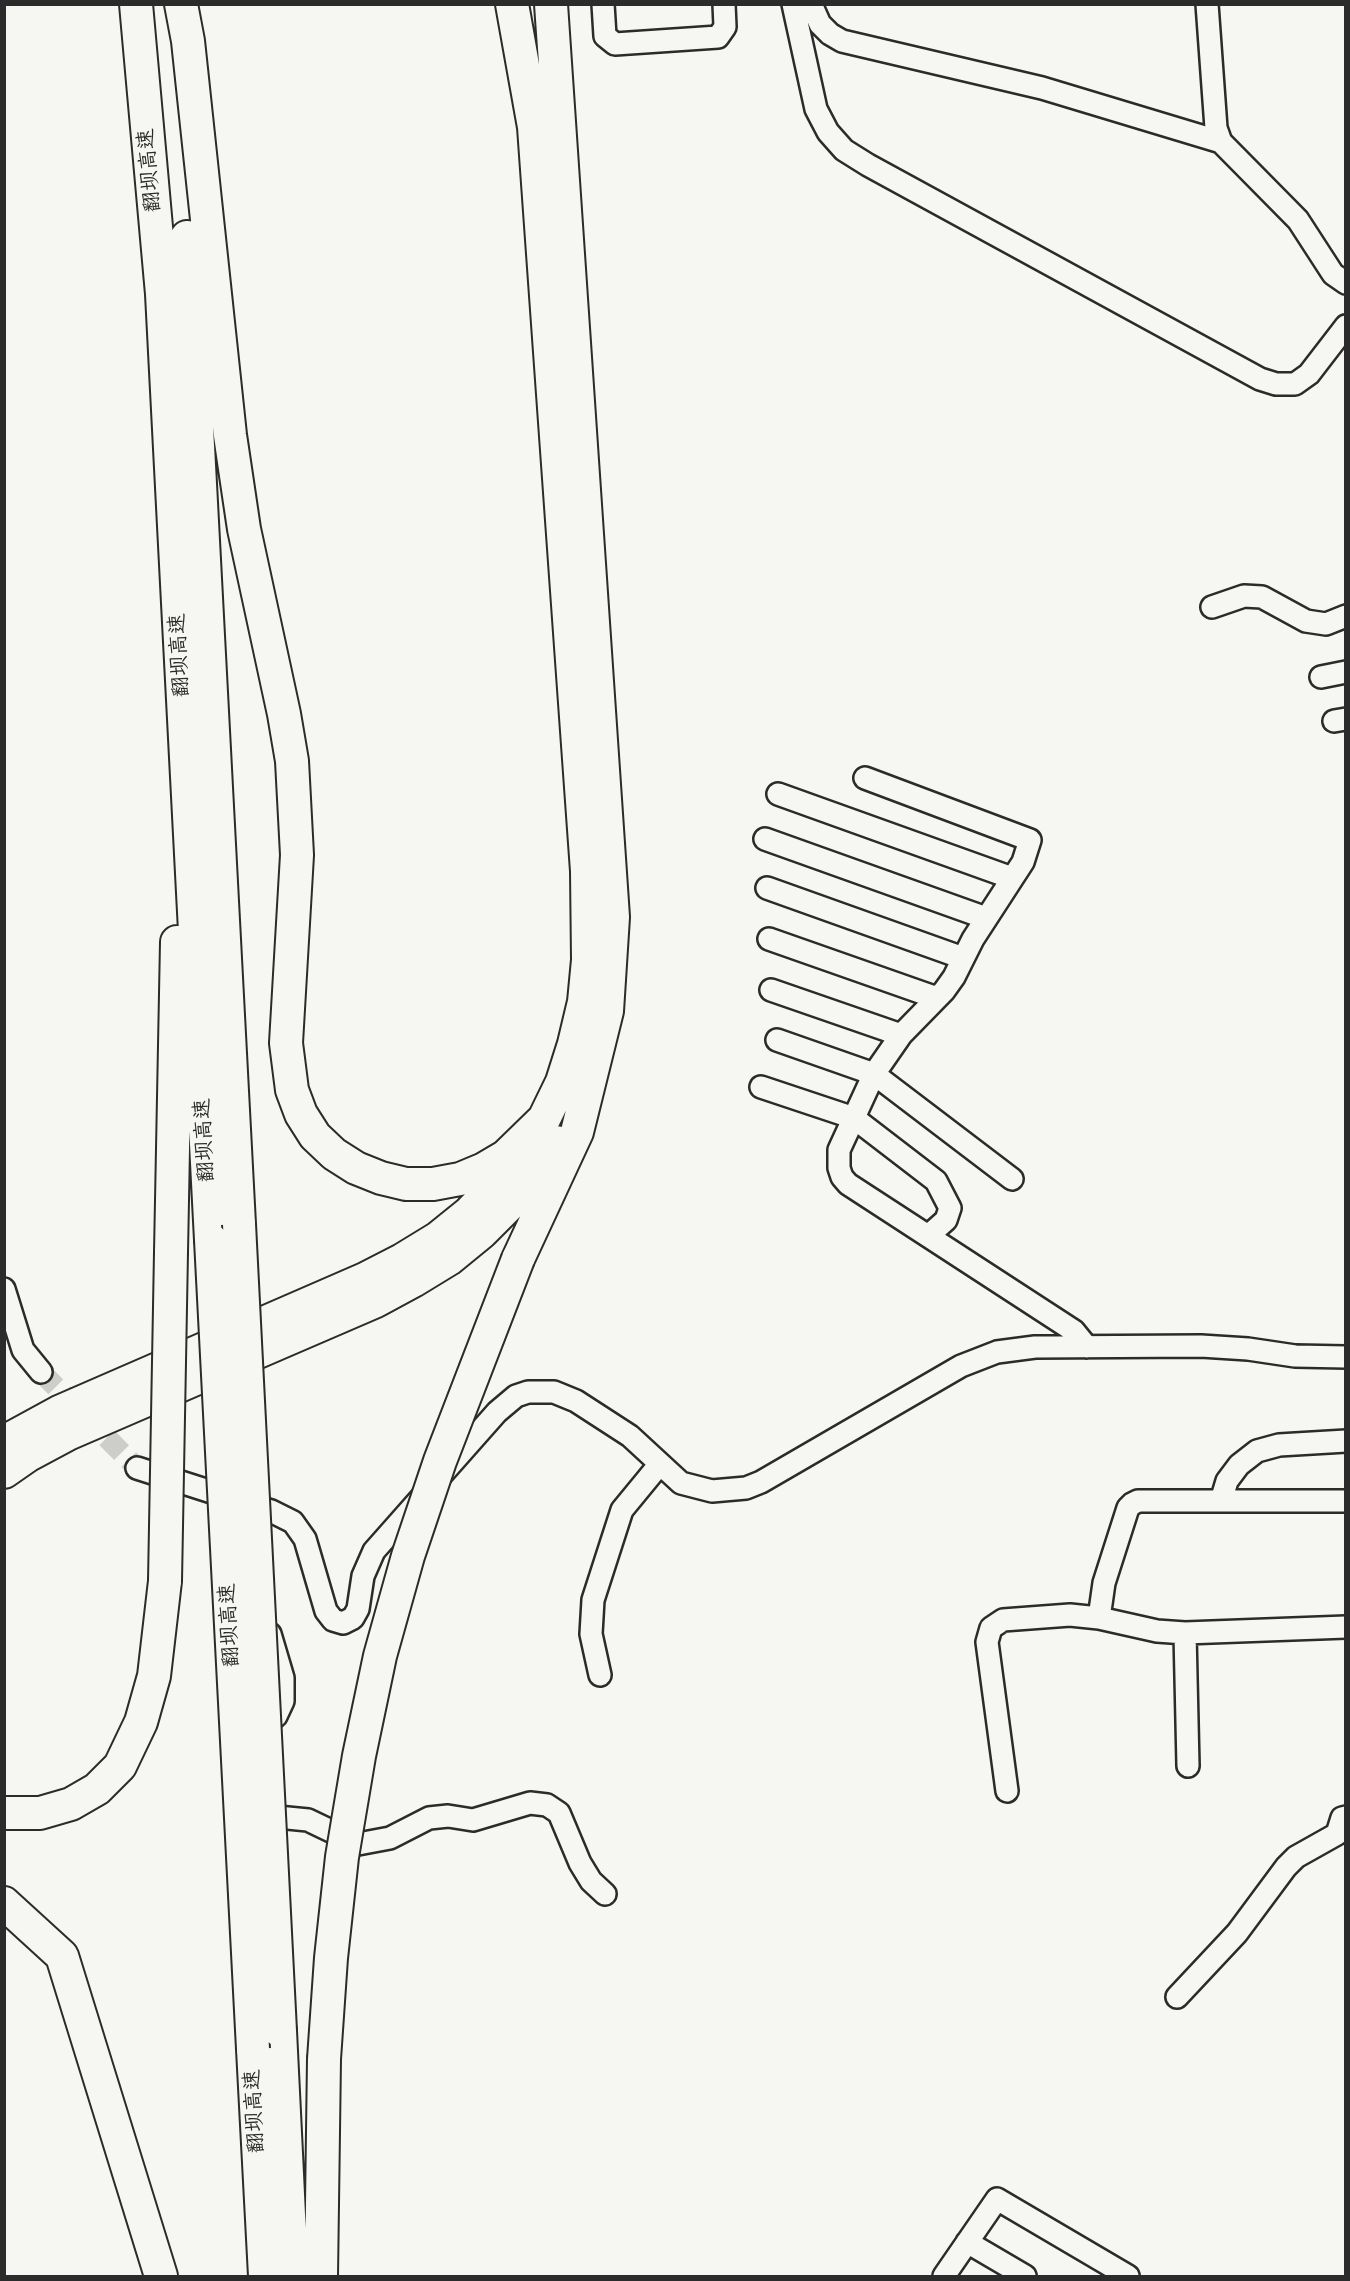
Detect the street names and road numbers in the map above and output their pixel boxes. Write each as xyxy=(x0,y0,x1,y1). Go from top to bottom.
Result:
street label: 翻坝高速 xyxy=(135,127,167,213)
street label: 翻坝高速 xyxy=(166,612,196,698)
street label: 翻坝高速 xyxy=(191,1097,221,1183)
street label: 翻坝高速 xyxy=(216,1582,246,1668)
street label: 翻坝高速 xyxy=(241,2068,271,2154)

